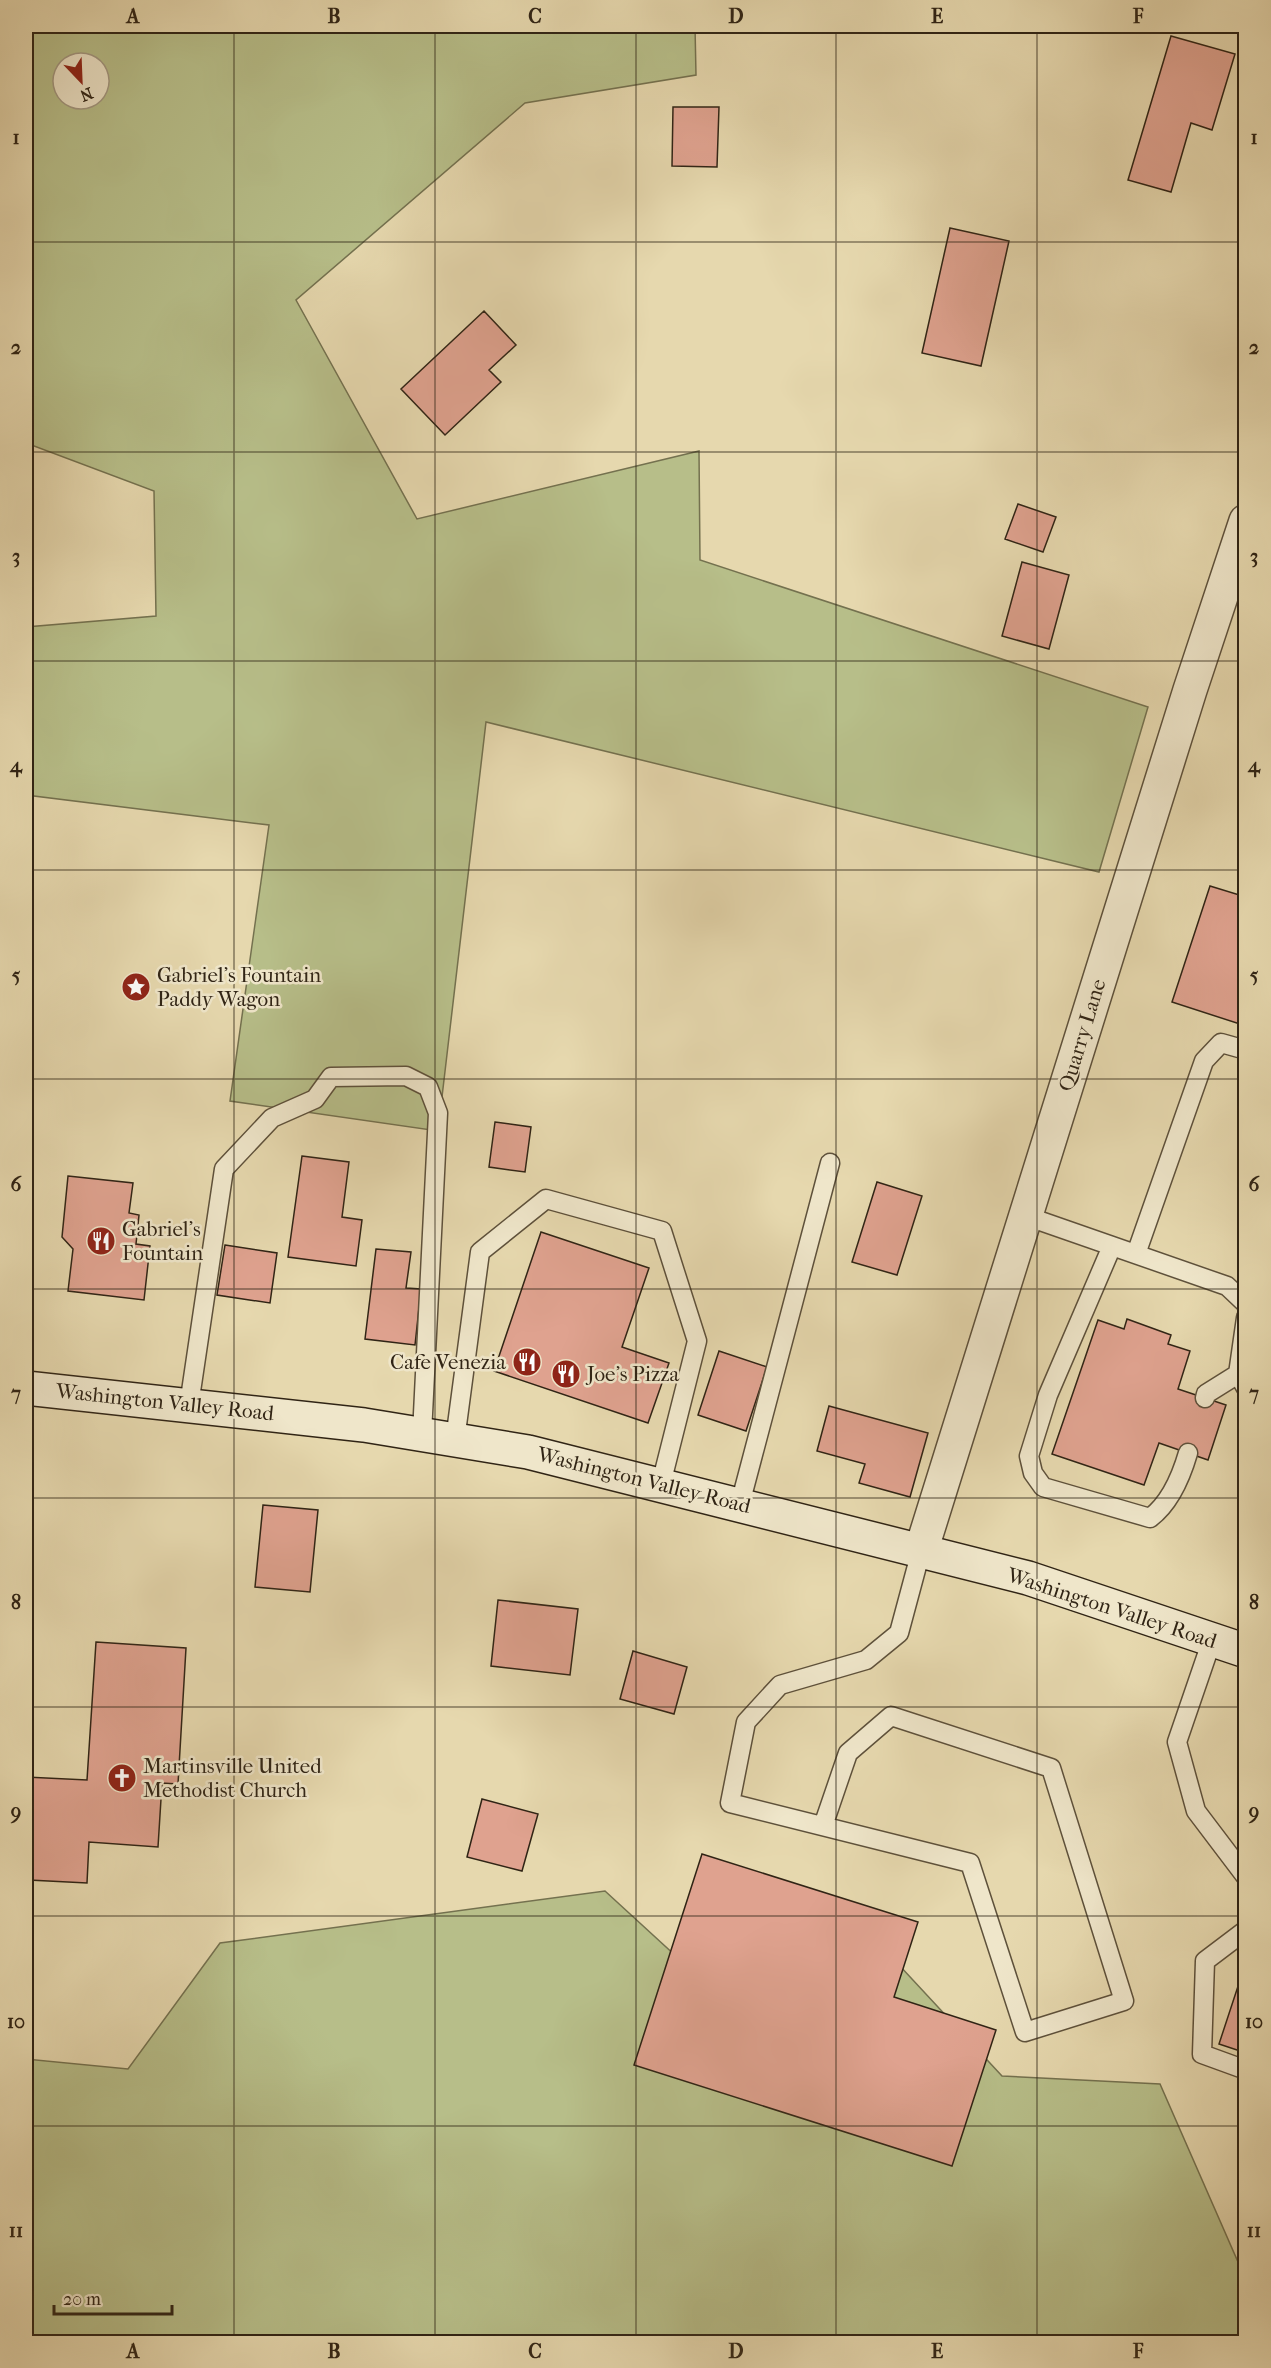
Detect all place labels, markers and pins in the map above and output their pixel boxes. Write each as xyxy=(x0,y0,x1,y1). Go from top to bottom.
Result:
place label: Gabriel's Fountain Paddy Wagon xyxy=(157,963,321,1011)
place icon: Gabriel's Fountain Paddy Wagon xyxy=(120,971,152,1003)
place label: Gabriel’s Fountain xyxy=(122,1217,203,1265)
restaurant icon: Gabriel’s Fountain xyxy=(85,1225,117,1257)
restaurant icon: Cafe Venezia xyxy=(511,1346,543,1378)
place label: Cafe Venezia xyxy=(390,1350,506,1374)
restaurant icon: Joe's Pizza xyxy=(550,1358,582,1390)
place label: Joe's Pizza xyxy=(585,1362,680,1386)
place label: Martinsville United Methodist Church xyxy=(143,1754,322,1802)
church icon: Martinsville United Methodist Church xyxy=(106,1762,138,1794)

